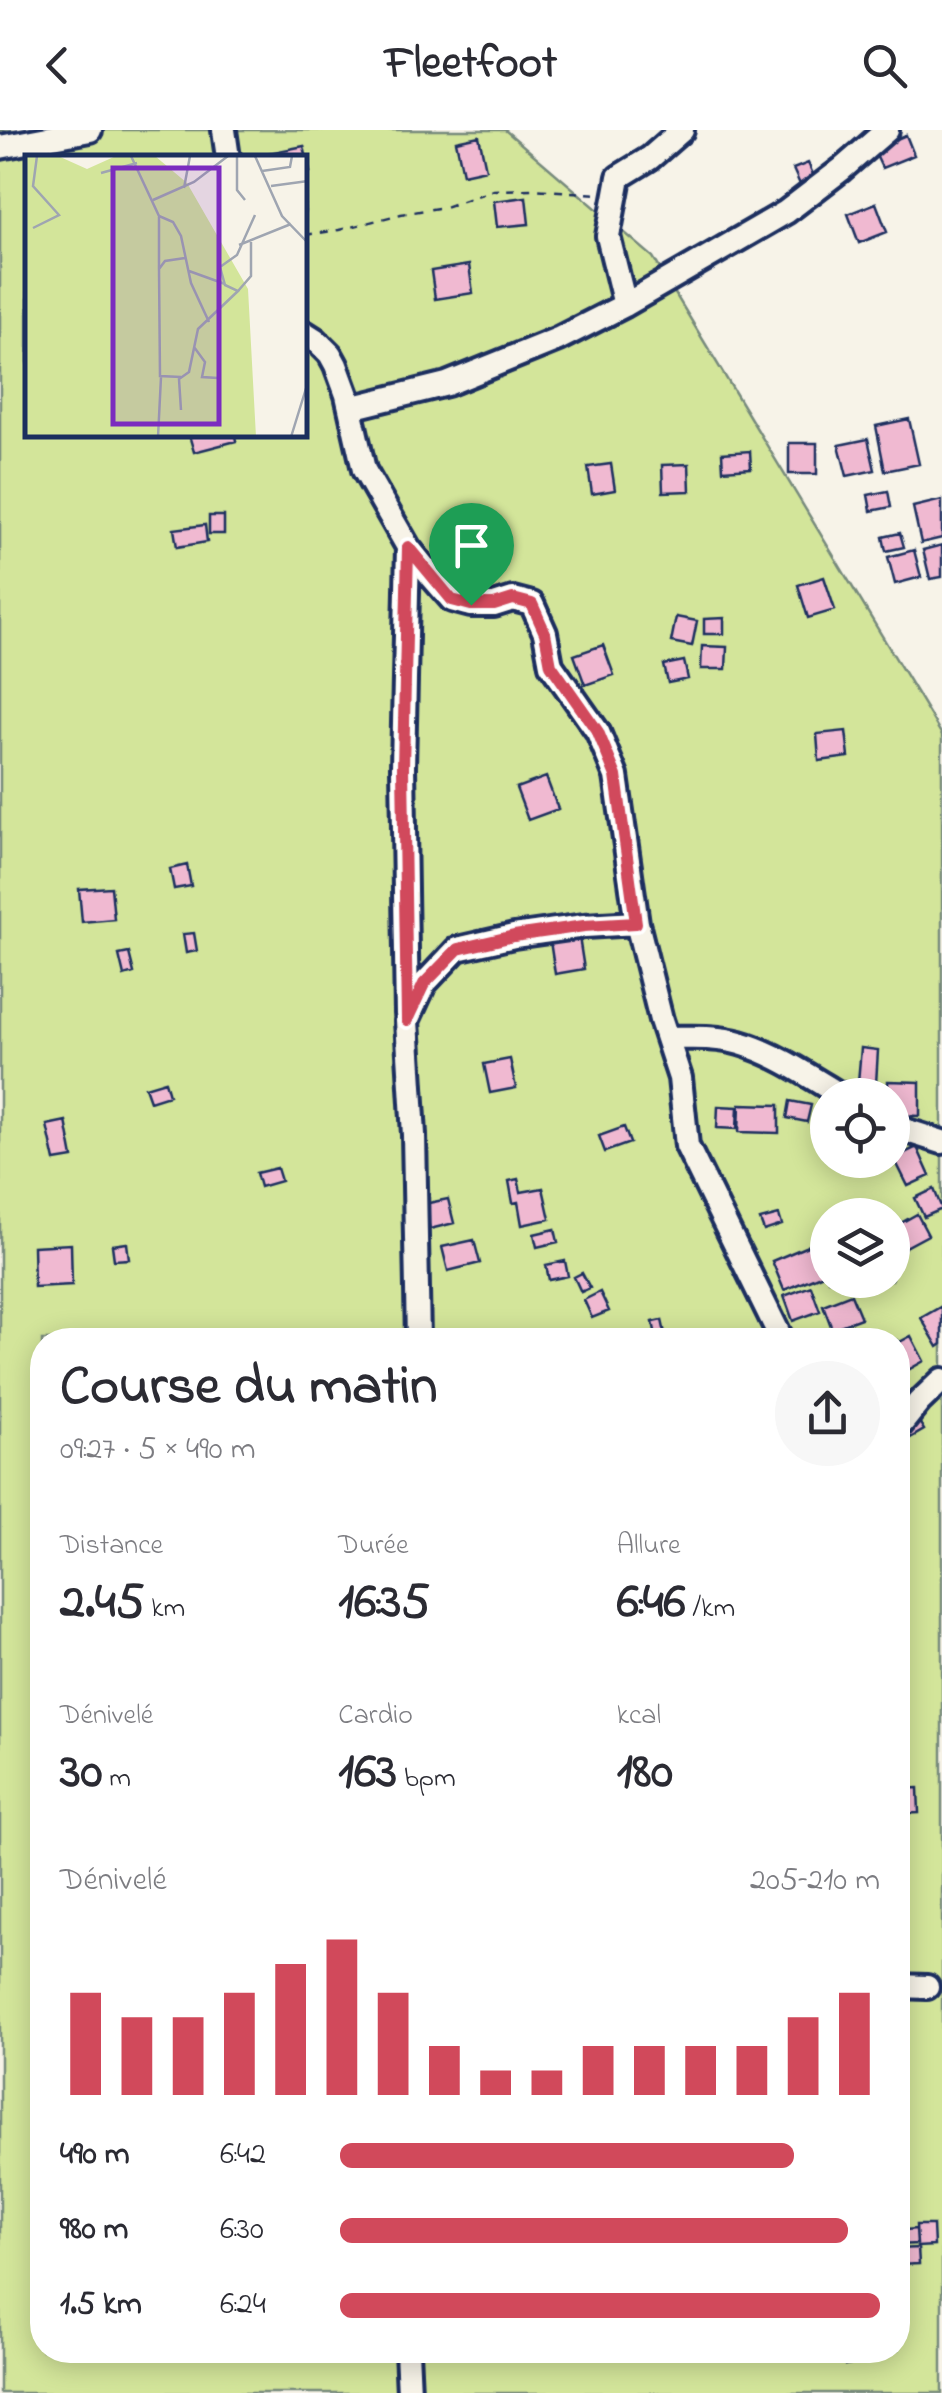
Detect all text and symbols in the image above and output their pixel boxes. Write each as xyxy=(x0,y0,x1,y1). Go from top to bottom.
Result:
text: Fleetfoot xyxy=(385,32,557,98)
icon: back xyxy=(30,38,85,93)
icon: search xyxy=(857,38,912,93)
inset map xyxy=(25,155,308,438)
pin xyxy=(429,503,514,606)
icon: arrive xyxy=(444,518,499,573)
map controls xyxy=(810,1078,910,1298)
button: locate xyxy=(810,1078,910,1178)
button: layers xyxy=(810,1198,910,1298)
text: Course du matin xyxy=(60,1349,437,1429)
button: share xyxy=(775,1361,880,1466)
text: 09:27 · 5 × 490 m xyxy=(60,1427,256,1474)
text: Distance xyxy=(60,1526,163,1567)
text: Durée xyxy=(338,1526,409,1567)
text: Allure xyxy=(617,1526,680,1567)
text: 2.45 xyxy=(60,1567,144,1640)
text: 16:35 xyxy=(338,1567,430,1640)
text: 6:46 xyxy=(617,1567,686,1640)
text: km xyxy=(144,1589,185,1630)
text: /km xyxy=(686,1589,735,1630)
text: Dénivelé xyxy=(60,1696,153,1737)
text: Cardio xyxy=(338,1696,413,1737)
text: kcal xyxy=(617,1696,661,1737)
text: 30 xyxy=(60,1737,102,1810)
text: 163 xyxy=(338,1737,397,1810)
text: 180 xyxy=(617,1737,673,1810)
text: m xyxy=(102,1759,131,1800)
text: bpm xyxy=(397,1759,456,1800)
text: Dénivelé xyxy=(60,1858,167,1905)
text: 205–210 m xyxy=(750,1858,880,1905)
text: 490 m xyxy=(60,2132,129,2179)
text: 6:42 xyxy=(220,2132,266,2179)
text: 980 m xyxy=(60,2207,128,2254)
text: 6:30 xyxy=(220,2207,264,2254)
text: 1.5 km xyxy=(60,2282,142,2329)
text: 6:24 xyxy=(220,2282,266,2329)

